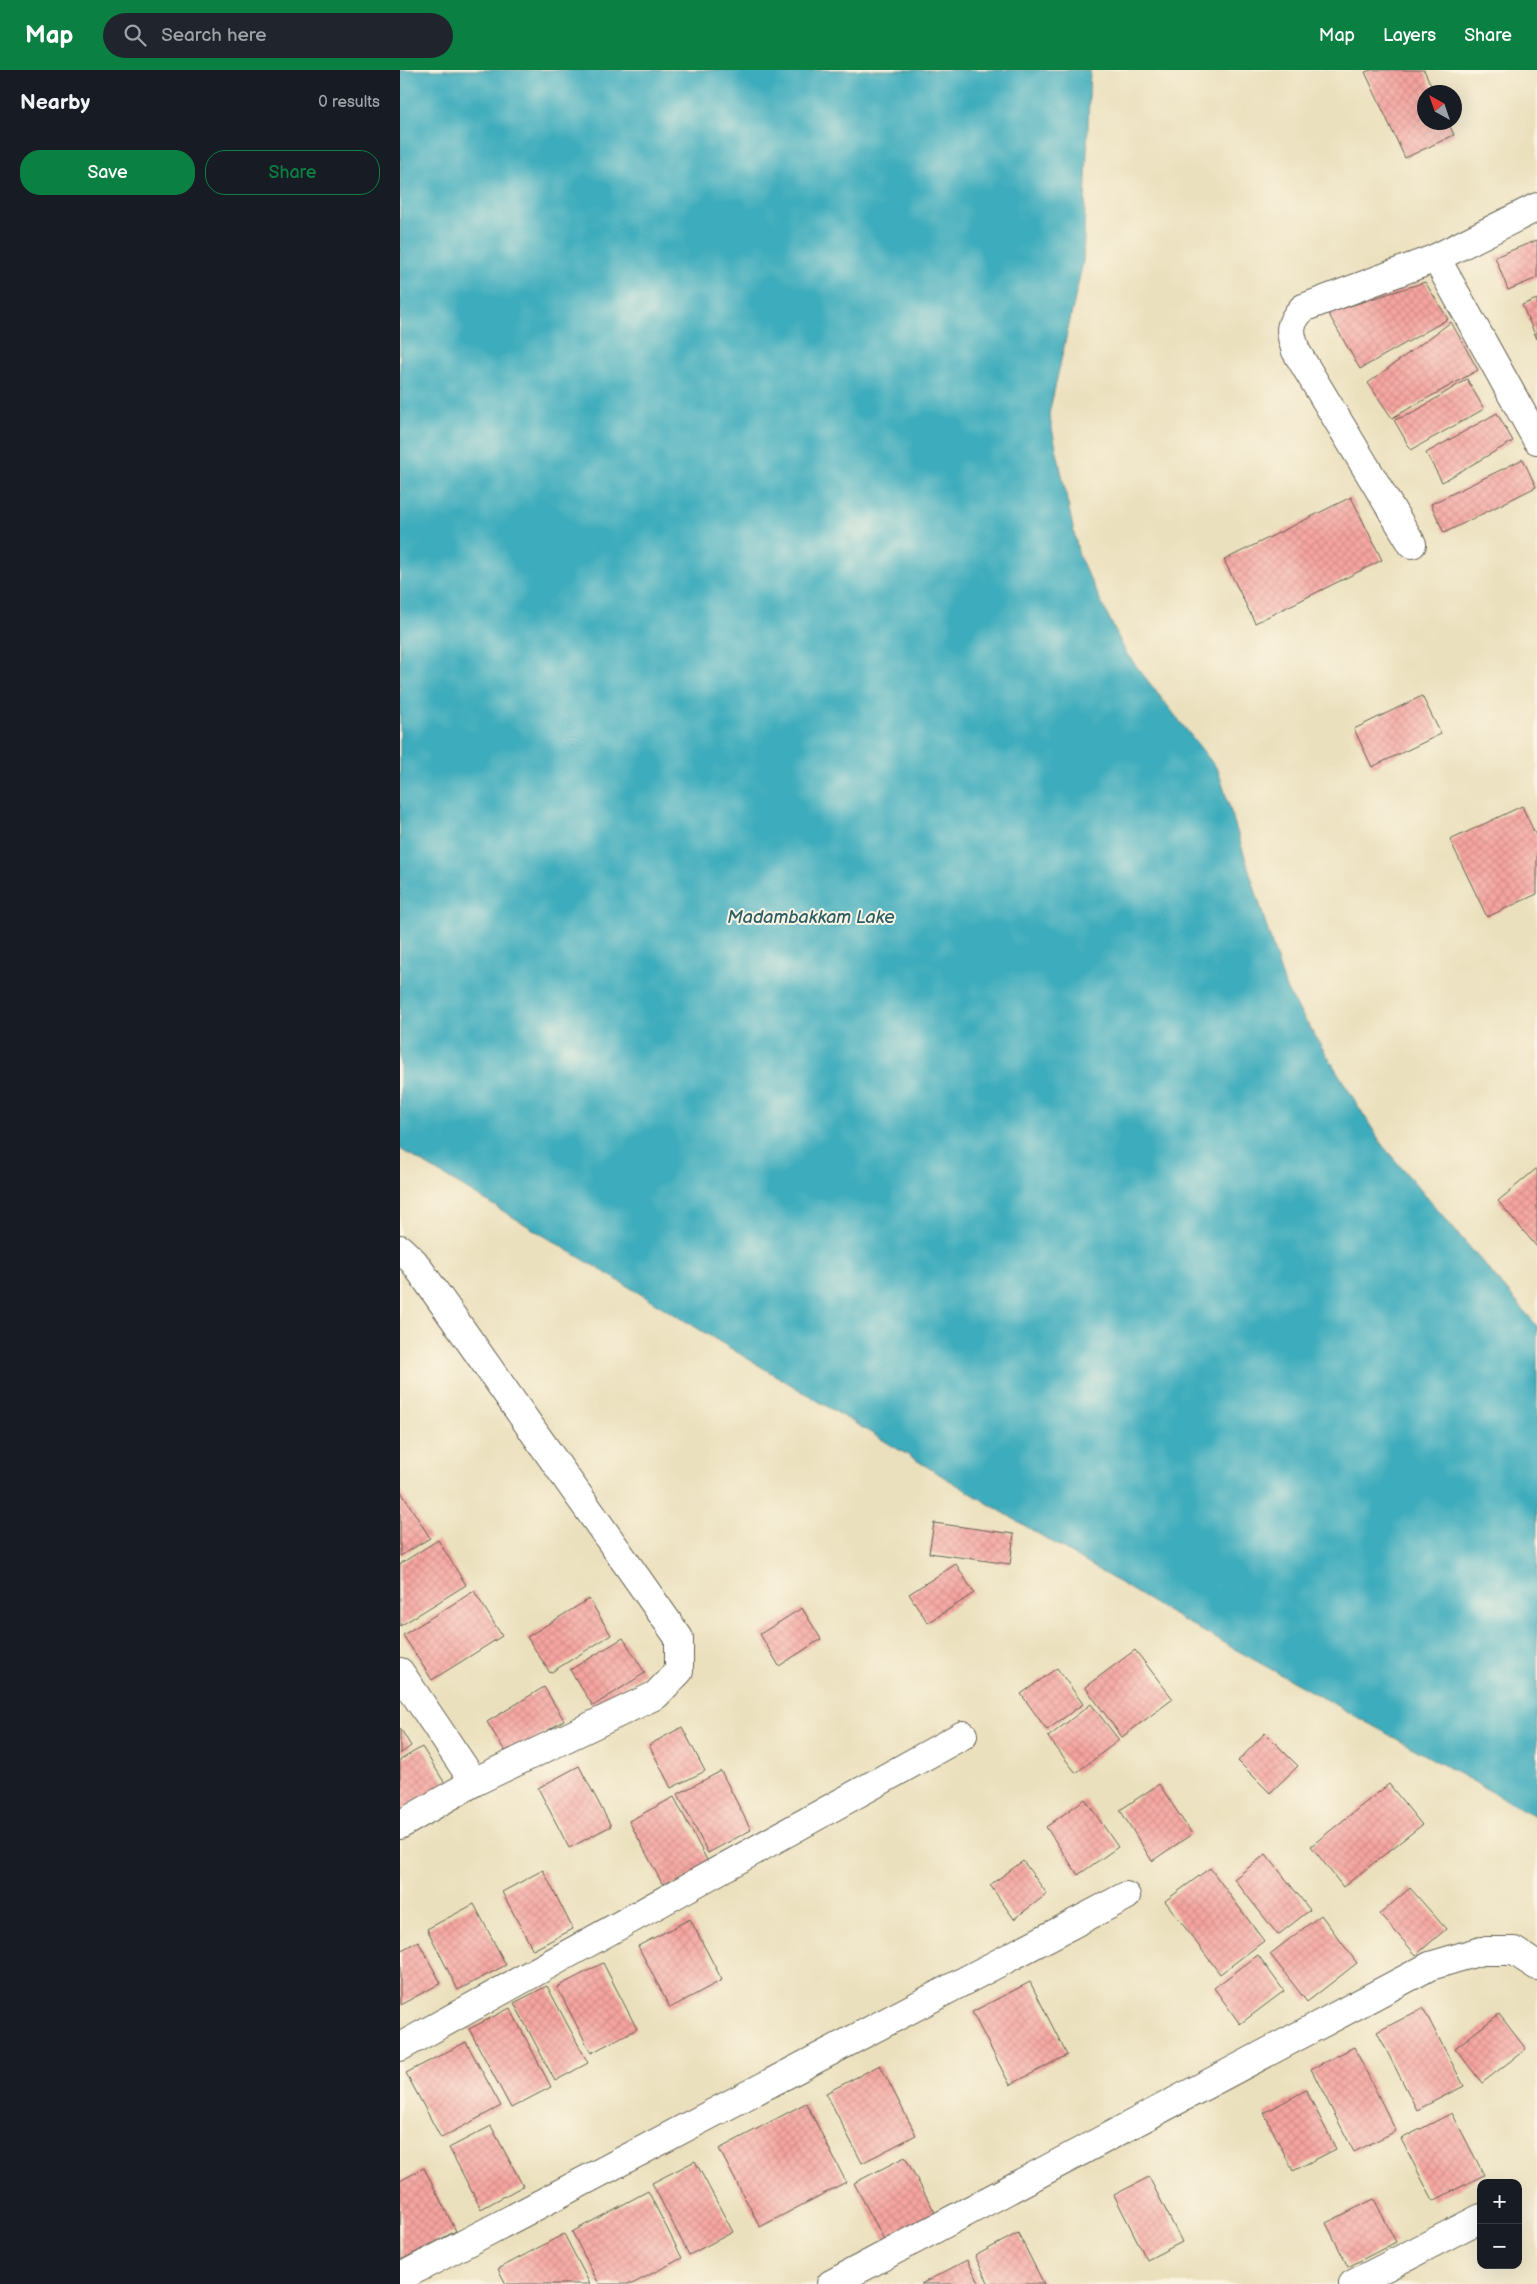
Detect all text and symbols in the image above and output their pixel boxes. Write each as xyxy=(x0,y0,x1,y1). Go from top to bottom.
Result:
search box xyxy=(103,13,453,58)
text: Map xyxy=(25,21,73,50)
icon: search xyxy=(121,21,149,49)
text: Search here xyxy=(161,24,267,47)
text: Map xyxy=(1319,25,1355,46)
text: Layers xyxy=(1383,25,1436,46)
text: Share xyxy=(1464,25,1512,46)
north arrow xyxy=(1417,85,1462,130)
text: Nearby xyxy=(20,90,90,115)
text: 0 results xyxy=(318,93,380,112)
button: Save xyxy=(20,150,195,195)
button: Share xyxy=(205,150,380,195)
water label: Madambakkam Lake xyxy=(727,907,895,928)
map controls xyxy=(1477,2179,1522,2269)
button: + xyxy=(1477,2179,1522,2224)
button: − xyxy=(1477,2224,1522,2269)

